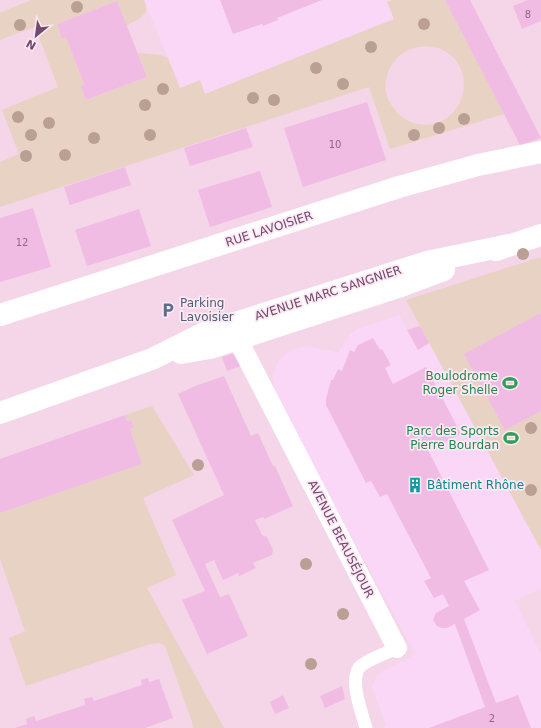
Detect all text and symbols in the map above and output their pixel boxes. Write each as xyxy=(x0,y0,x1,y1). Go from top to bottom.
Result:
house number: 8 xyxy=(525,9,531,20)
north arrow xyxy=(16,16,56,56)
text: N xyxy=(24,36,39,52)
house number: 10 xyxy=(329,139,341,150)
street label: RUE LAVOISIER xyxy=(224,208,314,250)
house number: 12 xyxy=(16,237,28,248)
street label: AVENUE MARC SANGNIER xyxy=(253,263,403,323)
place label: Parking Lavoisier xyxy=(180,296,234,324)
parking icon: Parking Lavoisier xyxy=(159,301,177,319)
place label: Boulodrome Roger Shelle xyxy=(422,369,498,397)
sports icon: Boulodrome Roger Shelle xyxy=(501,374,519,392)
place label: Parc des Sports Pierre Bourdan xyxy=(406,424,499,452)
sports icon: Parc des Sports Pierre Bourdan xyxy=(502,429,520,447)
building icon: Bâtiment Rhône xyxy=(406,476,424,494)
street label: AVENUE BEAUSÉJOUR xyxy=(305,477,378,600)
place label: Bâtiment Rhône xyxy=(427,478,524,492)
house number: 2 xyxy=(489,713,495,724)

